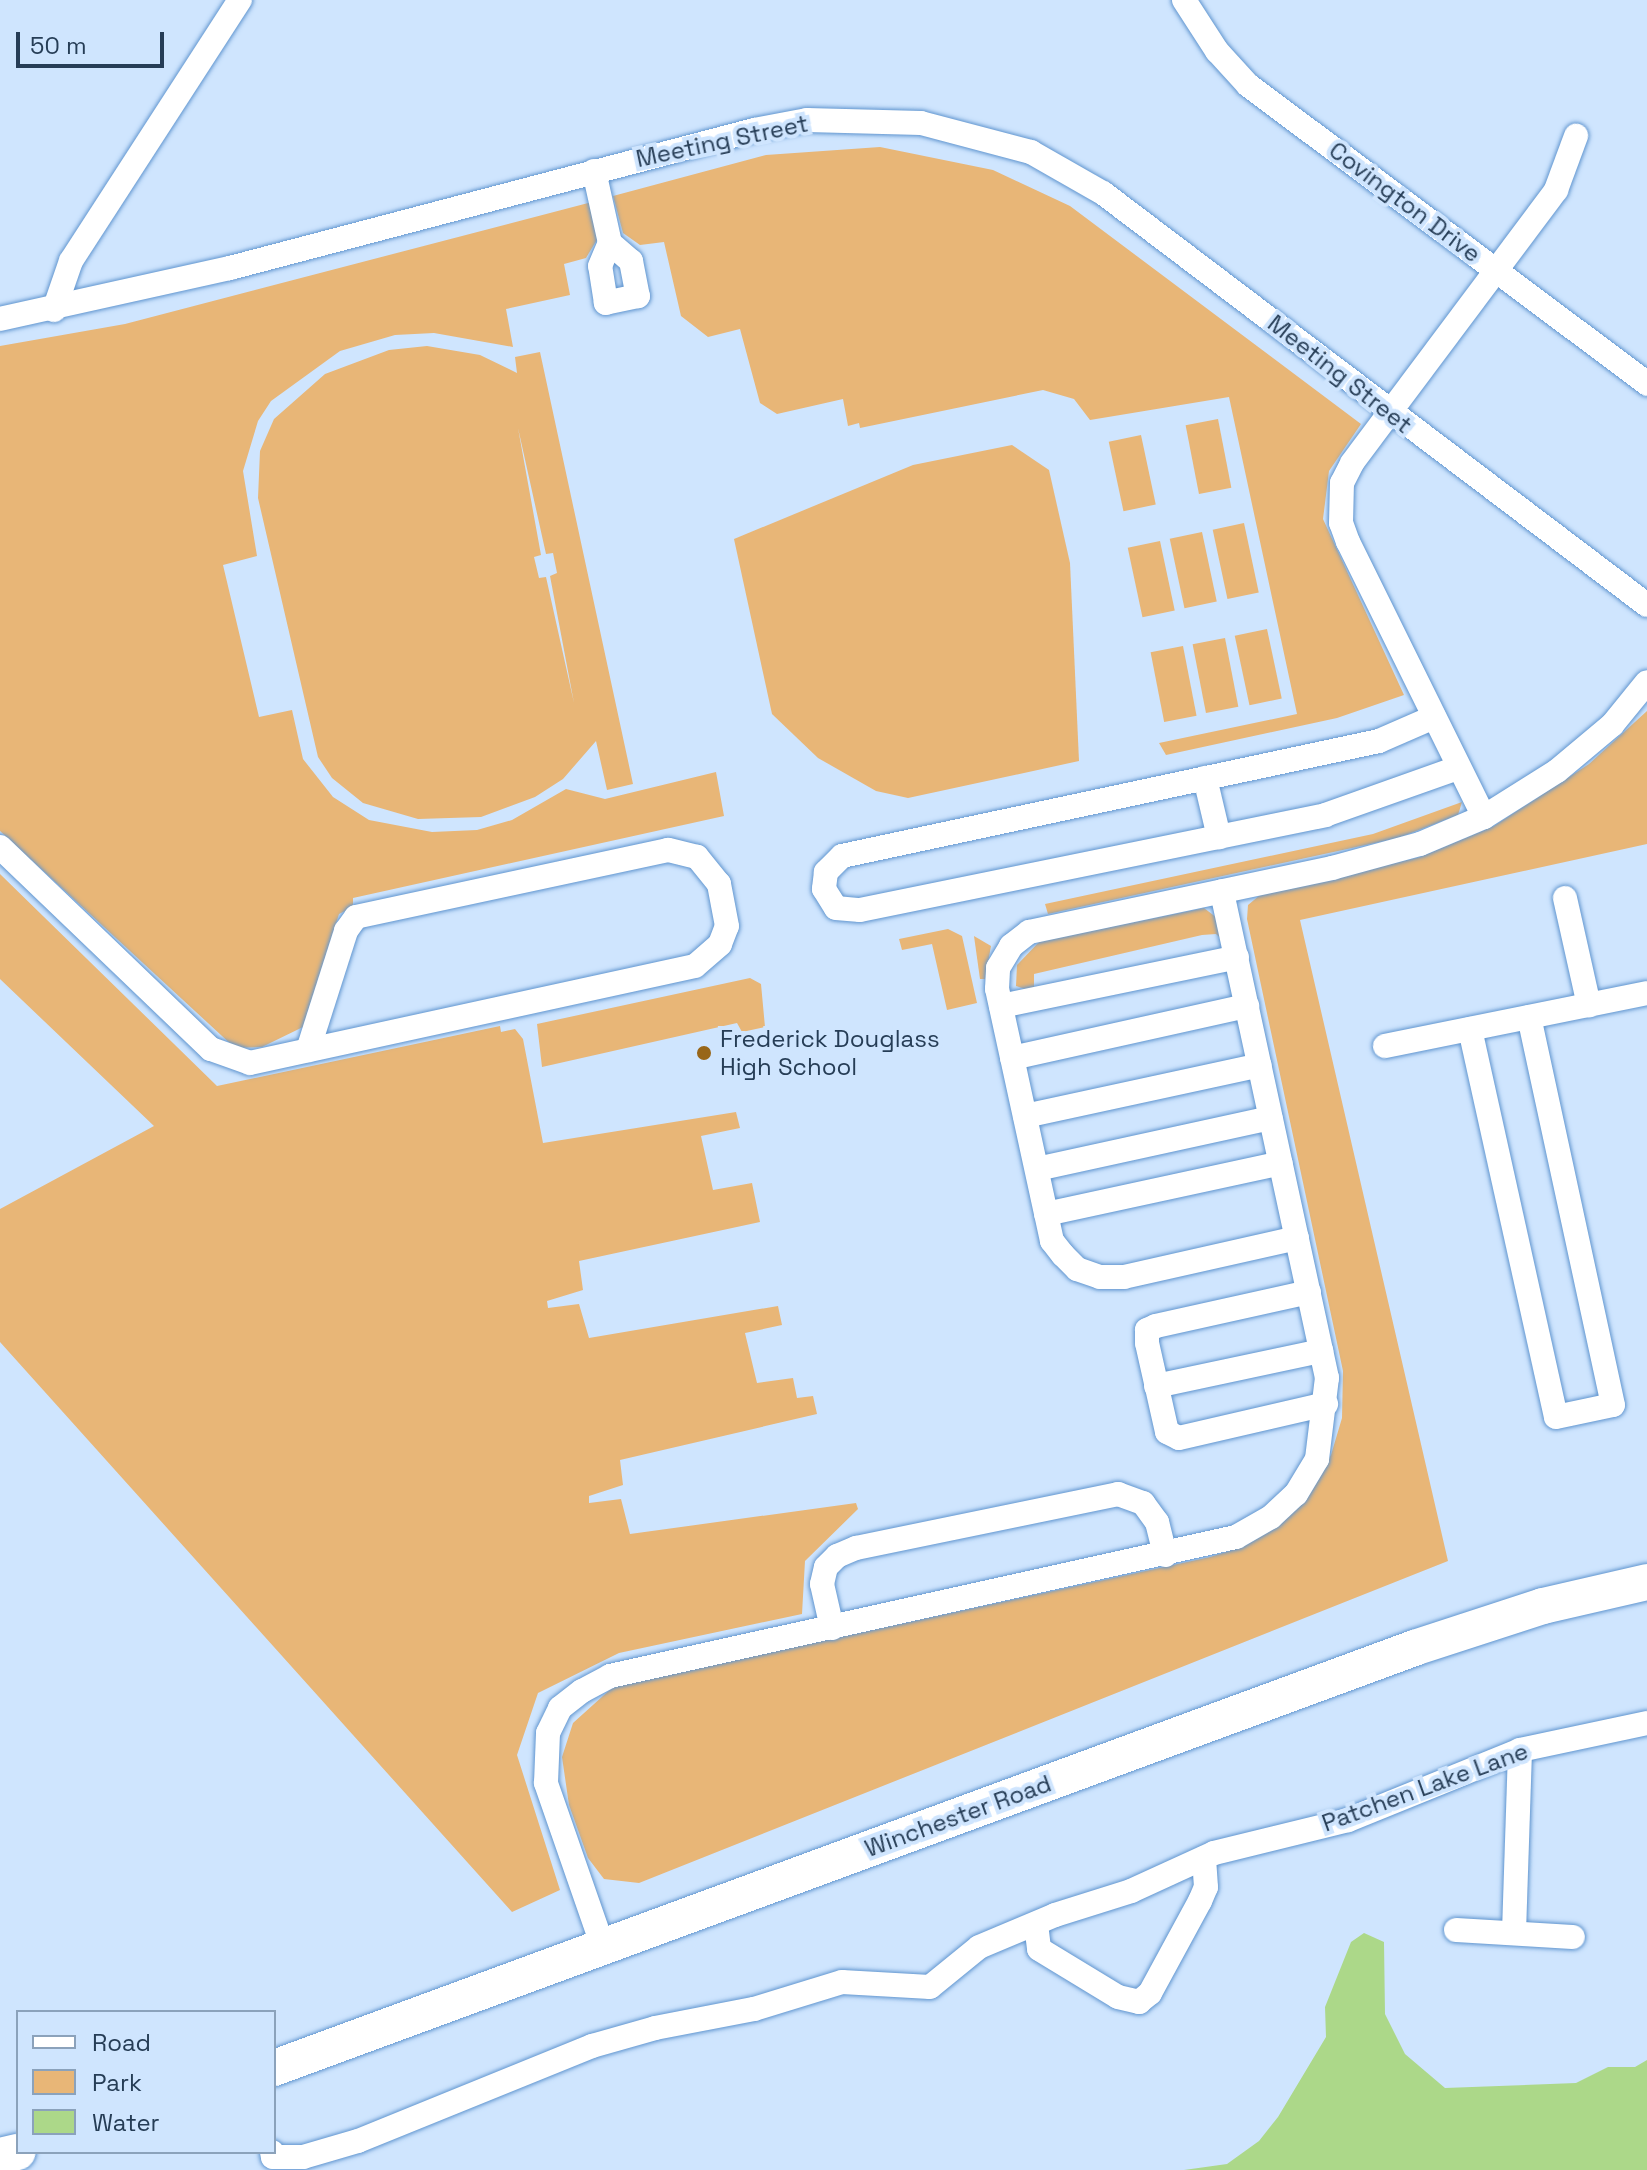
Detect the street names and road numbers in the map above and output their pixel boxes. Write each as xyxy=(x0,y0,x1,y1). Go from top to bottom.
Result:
street label: Meeting Street xyxy=(633,109,811,173)
street label: Covington Drive xyxy=(1323,136,1487,268)
street label: Meeting Street xyxy=(1262,309,1418,439)
street label: Patchen Lake Lane xyxy=(1318,1736,1532,1838)
street label: Winchester Road xyxy=(861,1769,1055,1863)

